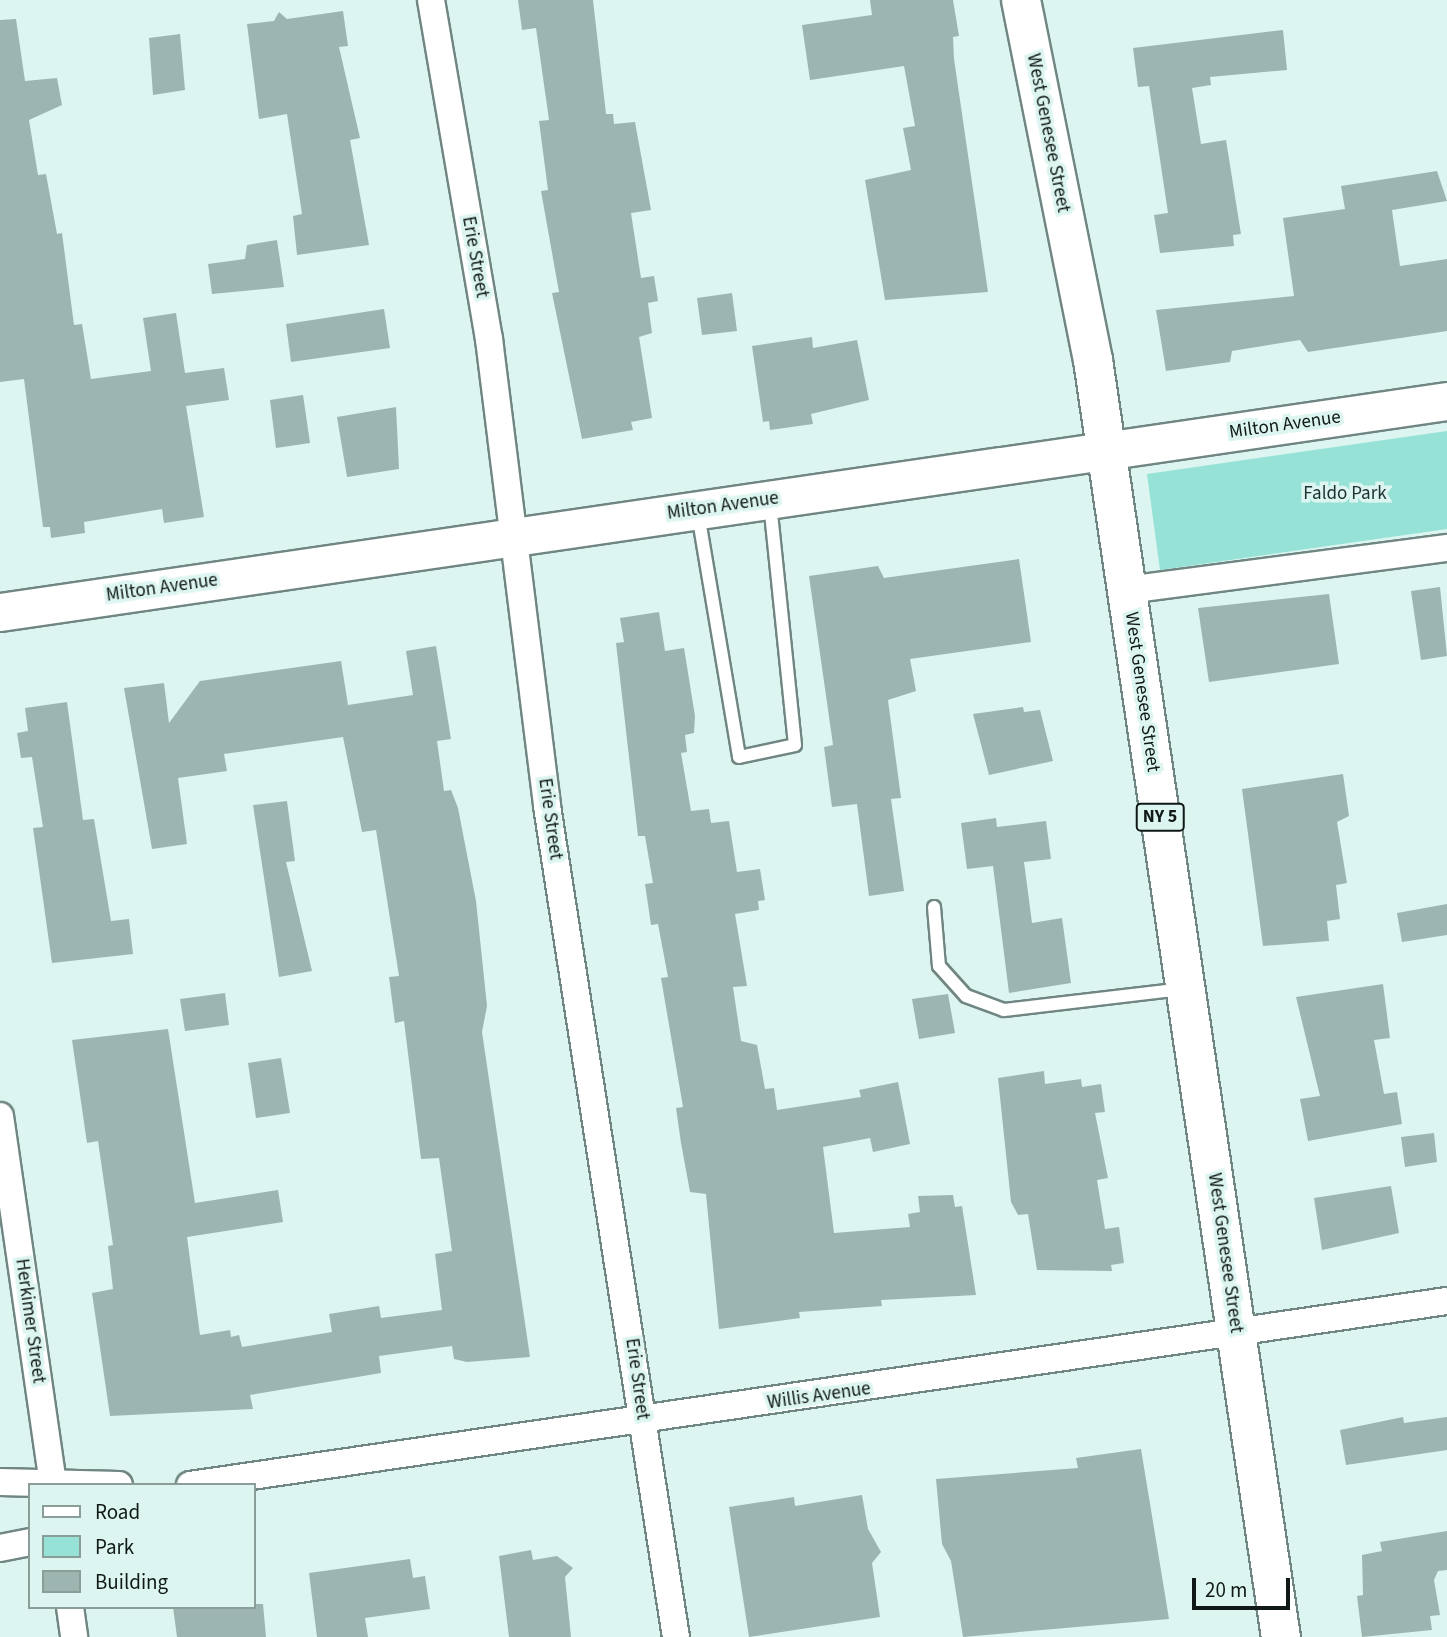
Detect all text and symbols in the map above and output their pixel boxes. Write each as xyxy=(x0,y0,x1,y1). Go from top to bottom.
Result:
street label: West Genesee Street xyxy=(1021,52,1075,214)
street label: Erie Street xyxy=(457,215,493,299)
street label: Milton Avenue xyxy=(1228,406,1342,444)
park label: Faldo Park xyxy=(1303,483,1387,505)
street label: Milton Avenue xyxy=(666,487,780,525)
street label: Milton Avenue xyxy=(105,569,219,607)
street label: West Genesee Street xyxy=(1119,611,1165,773)
street label: Erie Street xyxy=(533,777,567,861)
road number: NY 5 xyxy=(1136,802,1184,832)
street label: West Genesee Street xyxy=(1202,1172,1248,1334)
street label: Herkimer Street xyxy=(10,1257,50,1385)
street label: Erie Street xyxy=(620,1337,654,1421)
street label: Willis Avenue xyxy=(766,1377,872,1415)
legend xyxy=(28,1483,256,1609)
text: Road xyxy=(95,1497,140,1527)
text: Park xyxy=(95,1532,134,1562)
scale bar xyxy=(1195,1564,1293,1608)
text: Building xyxy=(95,1567,168,1597)
text: 20 m xyxy=(1205,1575,1247,1605)

